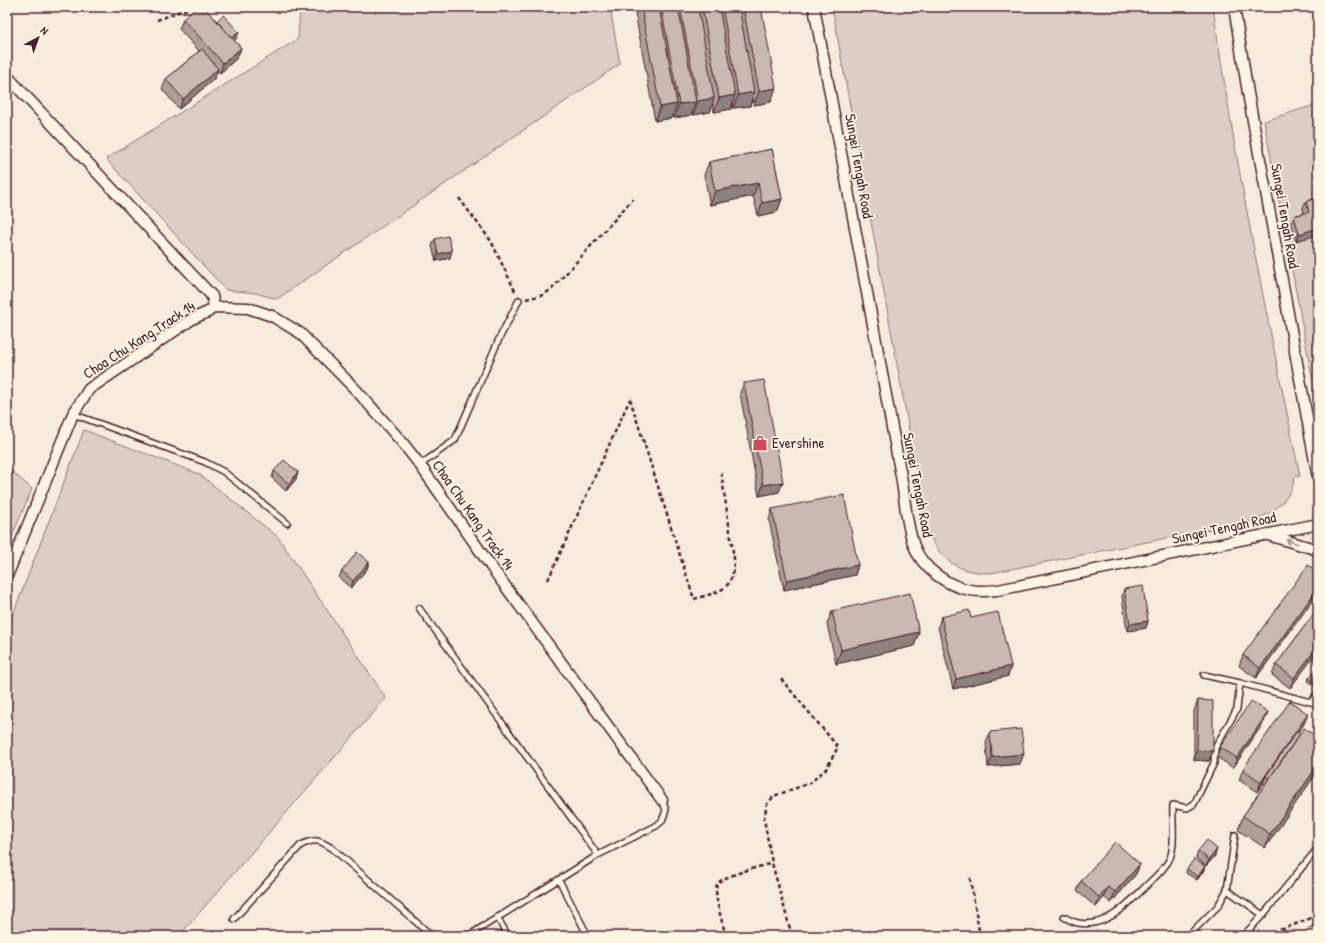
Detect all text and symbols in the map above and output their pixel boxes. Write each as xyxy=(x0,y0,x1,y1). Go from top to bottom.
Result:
north arrow xyxy=(18,18,58,58)
text: N xyxy=(38,23,51,38)
street label: Sungei Tengah Road xyxy=(840,112,879,220)
street label: Sungei Tengah Road xyxy=(1266,162,1305,270)
street label: Choa Chu Kang Track 14 xyxy=(79,295,199,384)
street label: Sungei Tengah Road xyxy=(898,431,939,539)
place label: Evershine xyxy=(772,432,825,453)
shop icon: Evershine xyxy=(751,434,769,452)
street label: Choa Chu Kang Track 14 xyxy=(428,456,519,574)
street label: Sungei Tengah Road xyxy=(1170,506,1278,549)
one-way arrow xyxy=(1286,538,1299,545)

